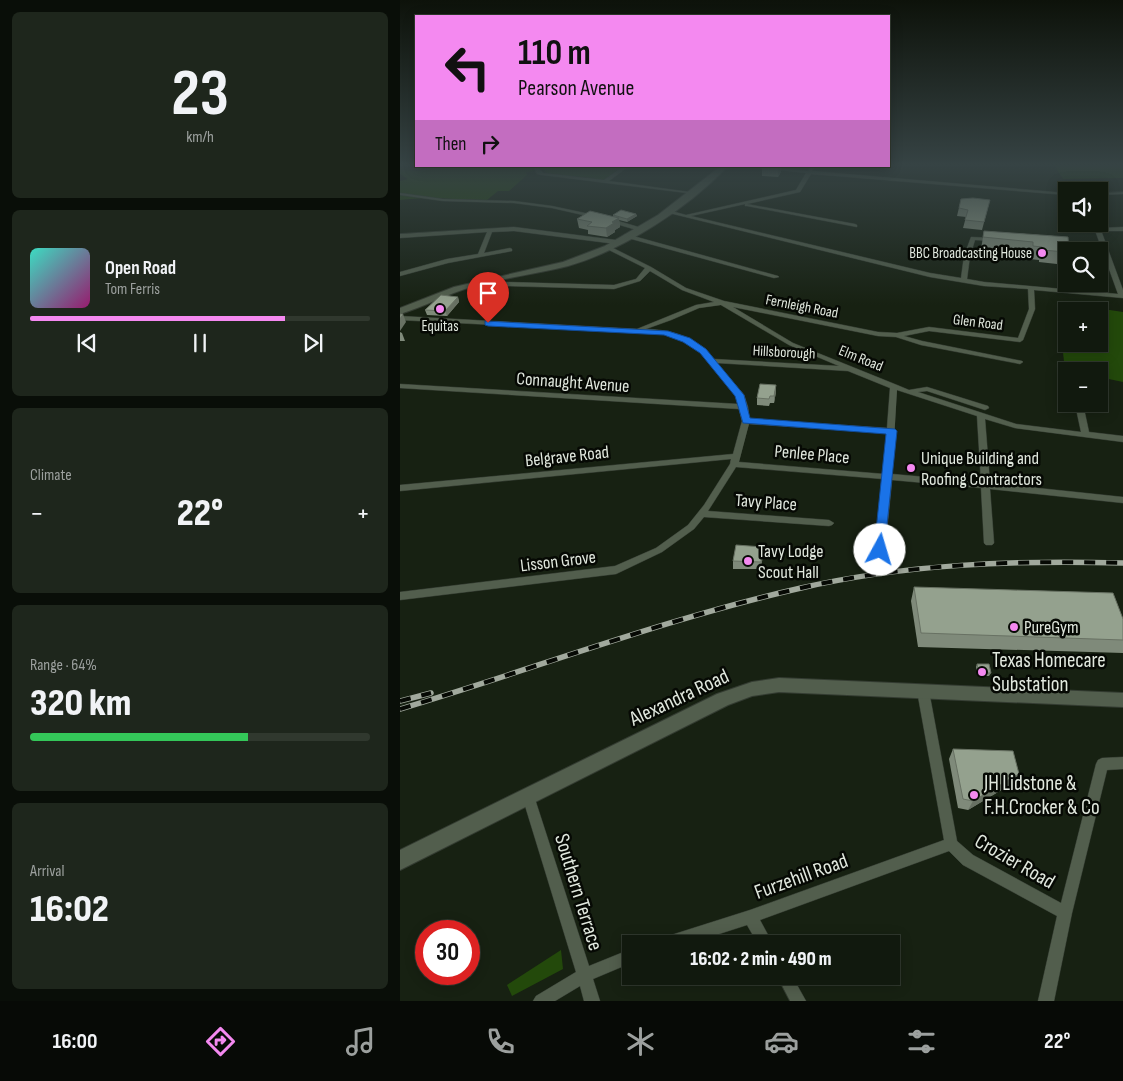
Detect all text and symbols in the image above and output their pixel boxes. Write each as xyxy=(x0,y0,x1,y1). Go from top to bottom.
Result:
text: 110 m xyxy=(518,32,591,75)
icon: left xyxy=(435,35,500,100)
text: 23 xyxy=(171,56,229,134)
text: Pearson Avenue xyxy=(518,75,634,102)
text: km/h xyxy=(186,128,214,147)
icon: right xyxy=(476,130,504,158)
text: Then xyxy=(435,133,466,156)
map controls xyxy=(1058,182,1108,412)
button: sound xyxy=(1058,182,1108,232)
button: search xyxy=(1058,242,1108,292)
place label: BBC Broadcasting House xyxy=(909,244,1032,263)
marker: BBC Broadcasting House xyxy=(1036,247,1048,259)
text: Open Road xyxy=(105,257,176,280)
pin xyxy=(467,272,509,323)
icon: arrive xyxy=(474,279,502,307)
text: Tom Ferris xyxy=(105,280,160,299)
street label: Fernleigh Road xyxy=(764,290,840,323)
button: + xyxy=(1058,302,1108,352)
marker: Equitas xyxy=(434,303,446,315)
street label: Glen Road xyxy=(952,310,1004,335)
place label: Equitas xyxy=(421,317,459,336)
icon: previous xyxy=(73,329,101,357)
icon: pause xyxy=(186,329,214,357)
icon: next xyxy=(299,329,327,357)
street label: Hillsborough xyxy=(752,341,816,364)
street label: Elm Road xyxy=(836,341,886,376)
button: − xyxy=(1058,362,1108,412)
street label: Connaught Avenue xyxy=(516,368,630,397)
street label: Penlee Place xyxy=(773,441,850,468)
street label: Belgrave Road xyxy=(524,442,610,471)
place label: Unique Building and Roofing Contractors xyxy=(921,448,1042,490)
marker: Unique Building and Roofing Contractors xyxy=(905,462,917,474)
text: Climate xyxy=(30,466,72,485)
street label: Tavy Place xyxy=(734,490,798,515)
text: 22° xyxy=(177,491,223,536)
text: − xyxy=(30,497,44,530)
text: + xyxy=(356,497,370,530)
position arrow xyxy=(853,523,905,575)
place label: Tavy Lodge Scout Hall xyxy=(758,541,823,583)
street label: Lisson Grove xyxy=(519,546,597,577)
marker: Tavy Lodge Scout Hall xyxy=(742,555,754,567)
place label: PureGym xyxy=(1024,617,1078,638)
marker: PureGym xyxy=(1008,621,1020,633)
place label: Texas Homecare Substation xyxy=(992,648,1106,697)
text: Range · 64% xyxy=(30,656,97,675)
street label: Alexandra Road xyxy=(625,664,733,732)
marker: Texas Homecare Substation xyxy=(976,666,988,678)
text: 320 km xyxy=(30,681,131,726)
place label: JH Lidstone & F.H.Crocker & Co xyxy=(983,771,1100,820)
marker: JH Lidstone & F.H.Crocker & Co xyxy=(968,789,980,801)
street label: Crozier Road xyxy=(970,828,1059,894)
street label: Southern Terrace xyxy=(549,831,608,954)
street label: Furzehill Road xyxy=(751,848,851,905)
text: Arrival xyxy=(30,862,64,881)
text: 16:02 xyxy=(30,887,109,932)
speed limit sign: 30 xyxy=(415,920,480,985)
text: 16:02 · 2 min · 490 m xyxy=(690,948,832,971)
icon: directions xyxy=(203,1024,238,1059)
icon: music xyxy=(343,1024,378,1059)
icon: phone xyxy=(483,1024,518,1059)
icon: climate xyxy=(623,1024,658,1059)
icon: car xyxy=(764,1024,799,1059)
icon: filters xyxy=(904,1024,939,1059)
text: 16:00 xyxy=(53,1028,97,1055)
text: 22° xyxy=(1044,1028,1070,1055)

